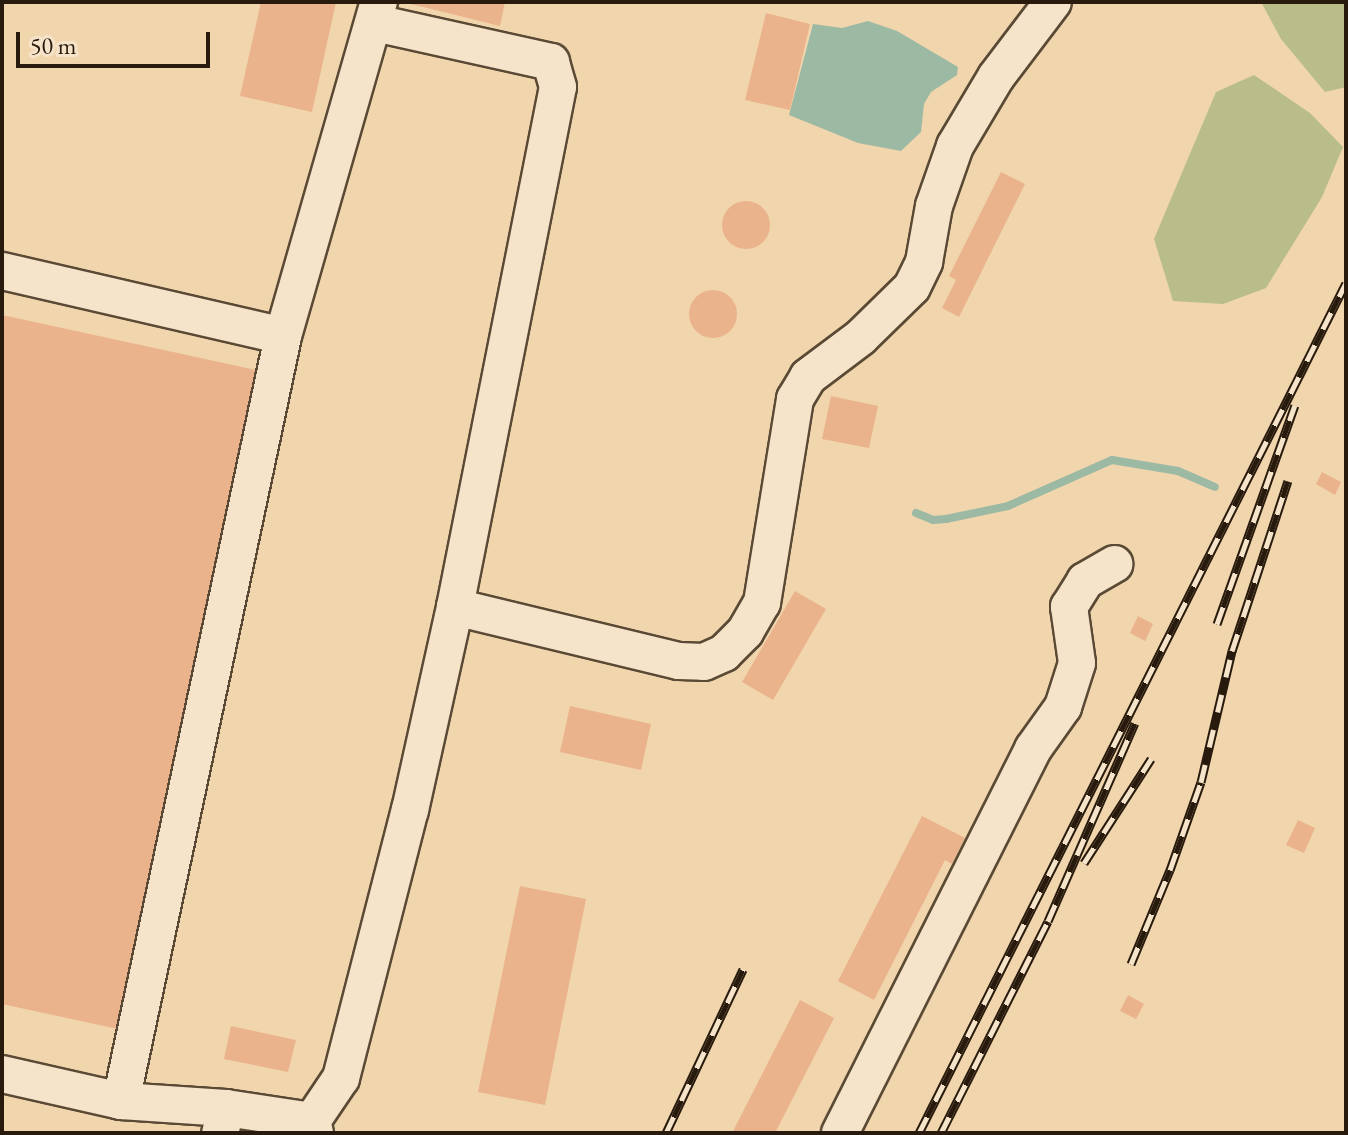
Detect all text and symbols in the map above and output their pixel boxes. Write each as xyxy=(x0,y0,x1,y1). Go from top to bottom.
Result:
scale bar xyxy=(20,16,214,66)
text: 50 m xyxy=(30,30,77,61)

